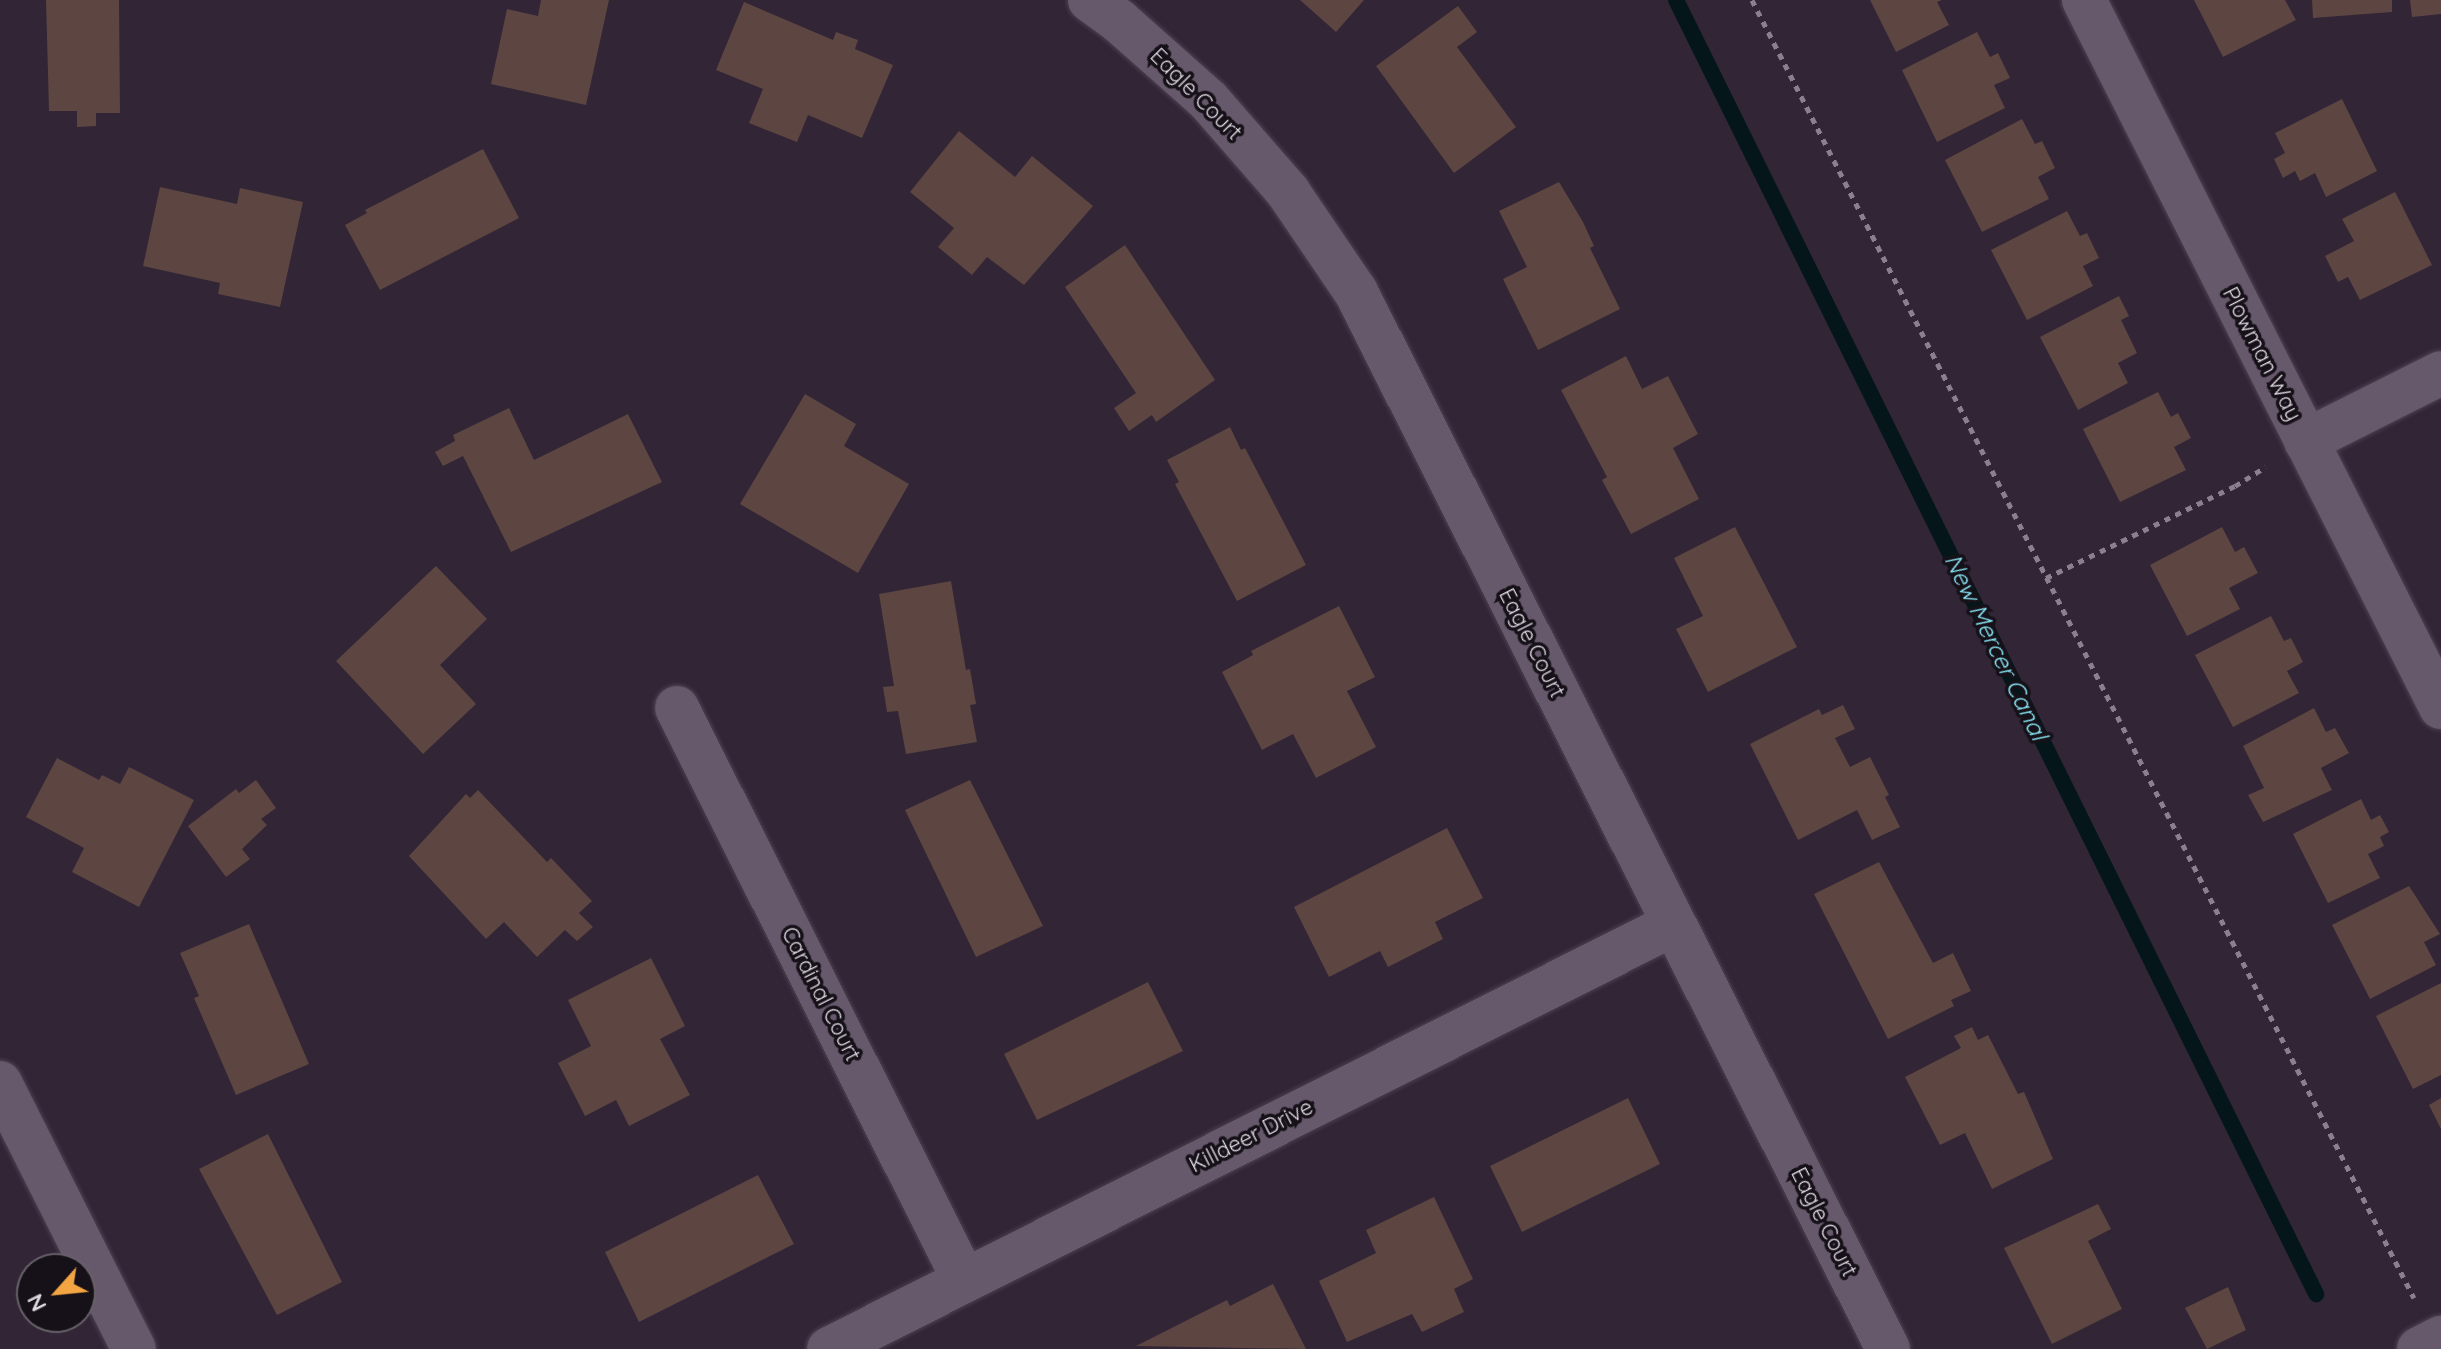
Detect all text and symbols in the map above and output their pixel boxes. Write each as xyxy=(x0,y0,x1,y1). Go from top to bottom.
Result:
street label: Eagle Court xyxy=(1145,43,1247,145)
street label: Plowman Way xyxy=(2217,283,2307,425)
water label: New Mercer Canal xyxy=(1938,549,2054,745)
street label: Eagle Court xyxy=(1493,584,1571,702)
street label: Cardinal Court xyxy=(776,923,866,1065)
street label: Killdeer Drive xyxy=(1185,1094,1317,1178)
street label: Eagle Court xyxy=(1785,1163,1863,1281)
north arrow xyxy=(16,1253,96,1333)
text: N xyxy=(20,1289,53,1317)

